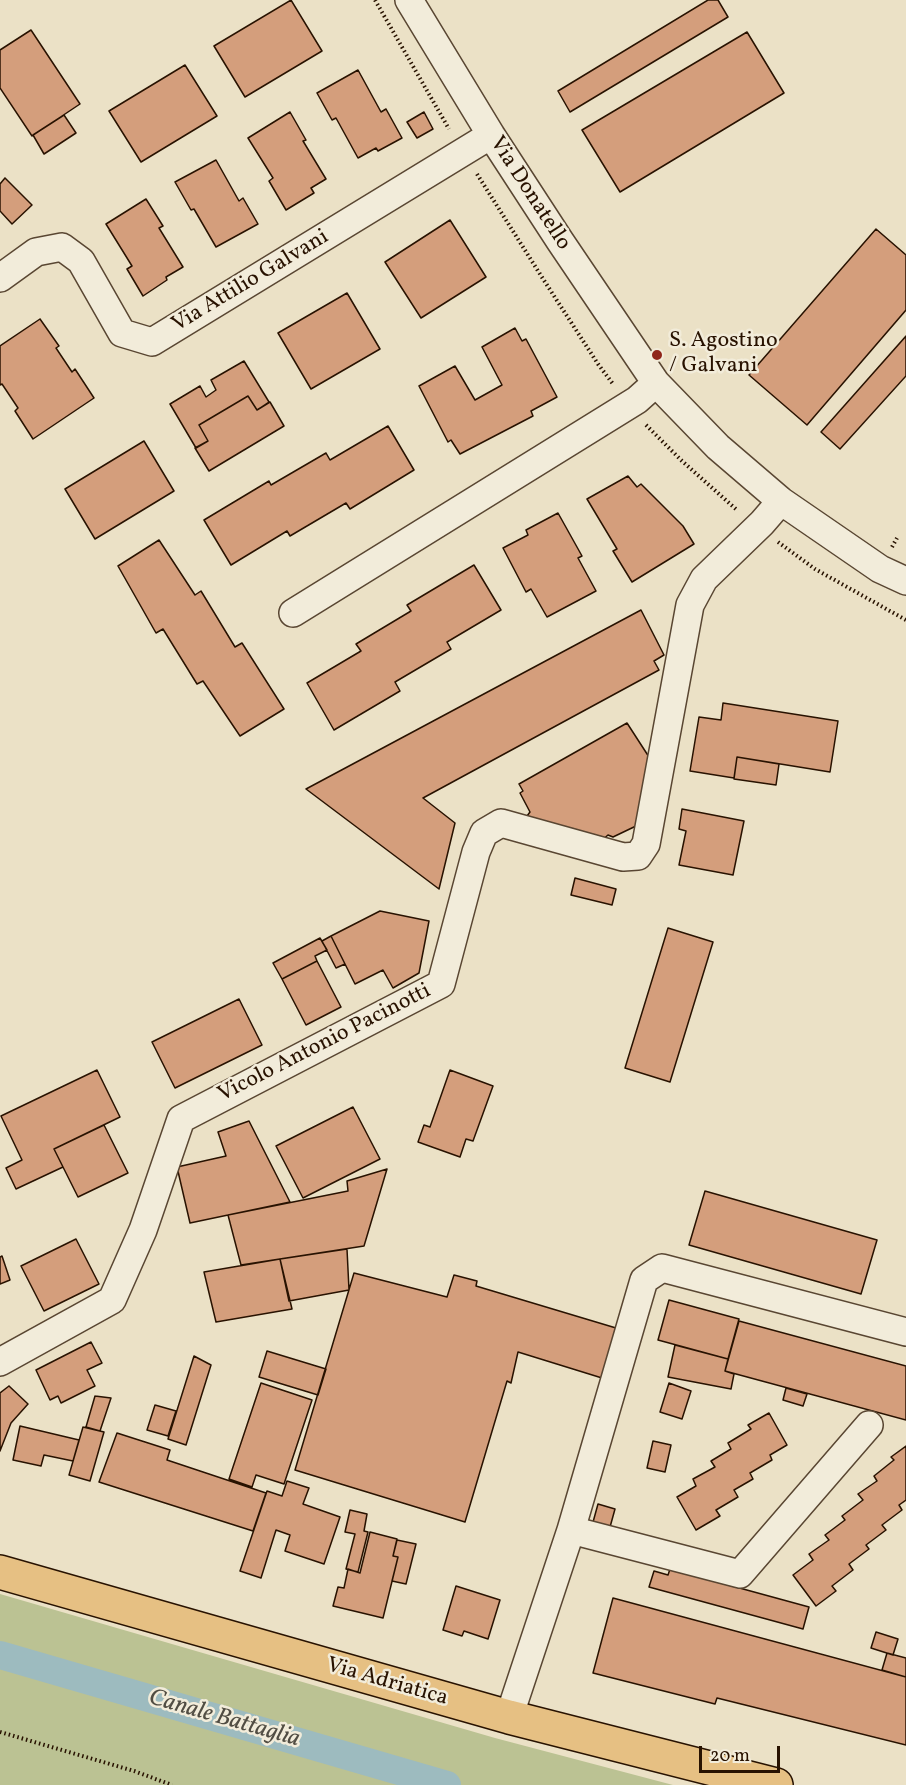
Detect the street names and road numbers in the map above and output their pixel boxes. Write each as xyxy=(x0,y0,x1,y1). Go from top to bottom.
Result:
street label: Via Donatello xyxy=(482,132,576,256)
street label: Via Attilio Galvani xyxy=(168,225,334,339)
street label: Vicolo Antonio Pacinotti xyxy=(214,979,436,1109)
street label: Via Adriatica xyxy=(323,1653,451,1713)

